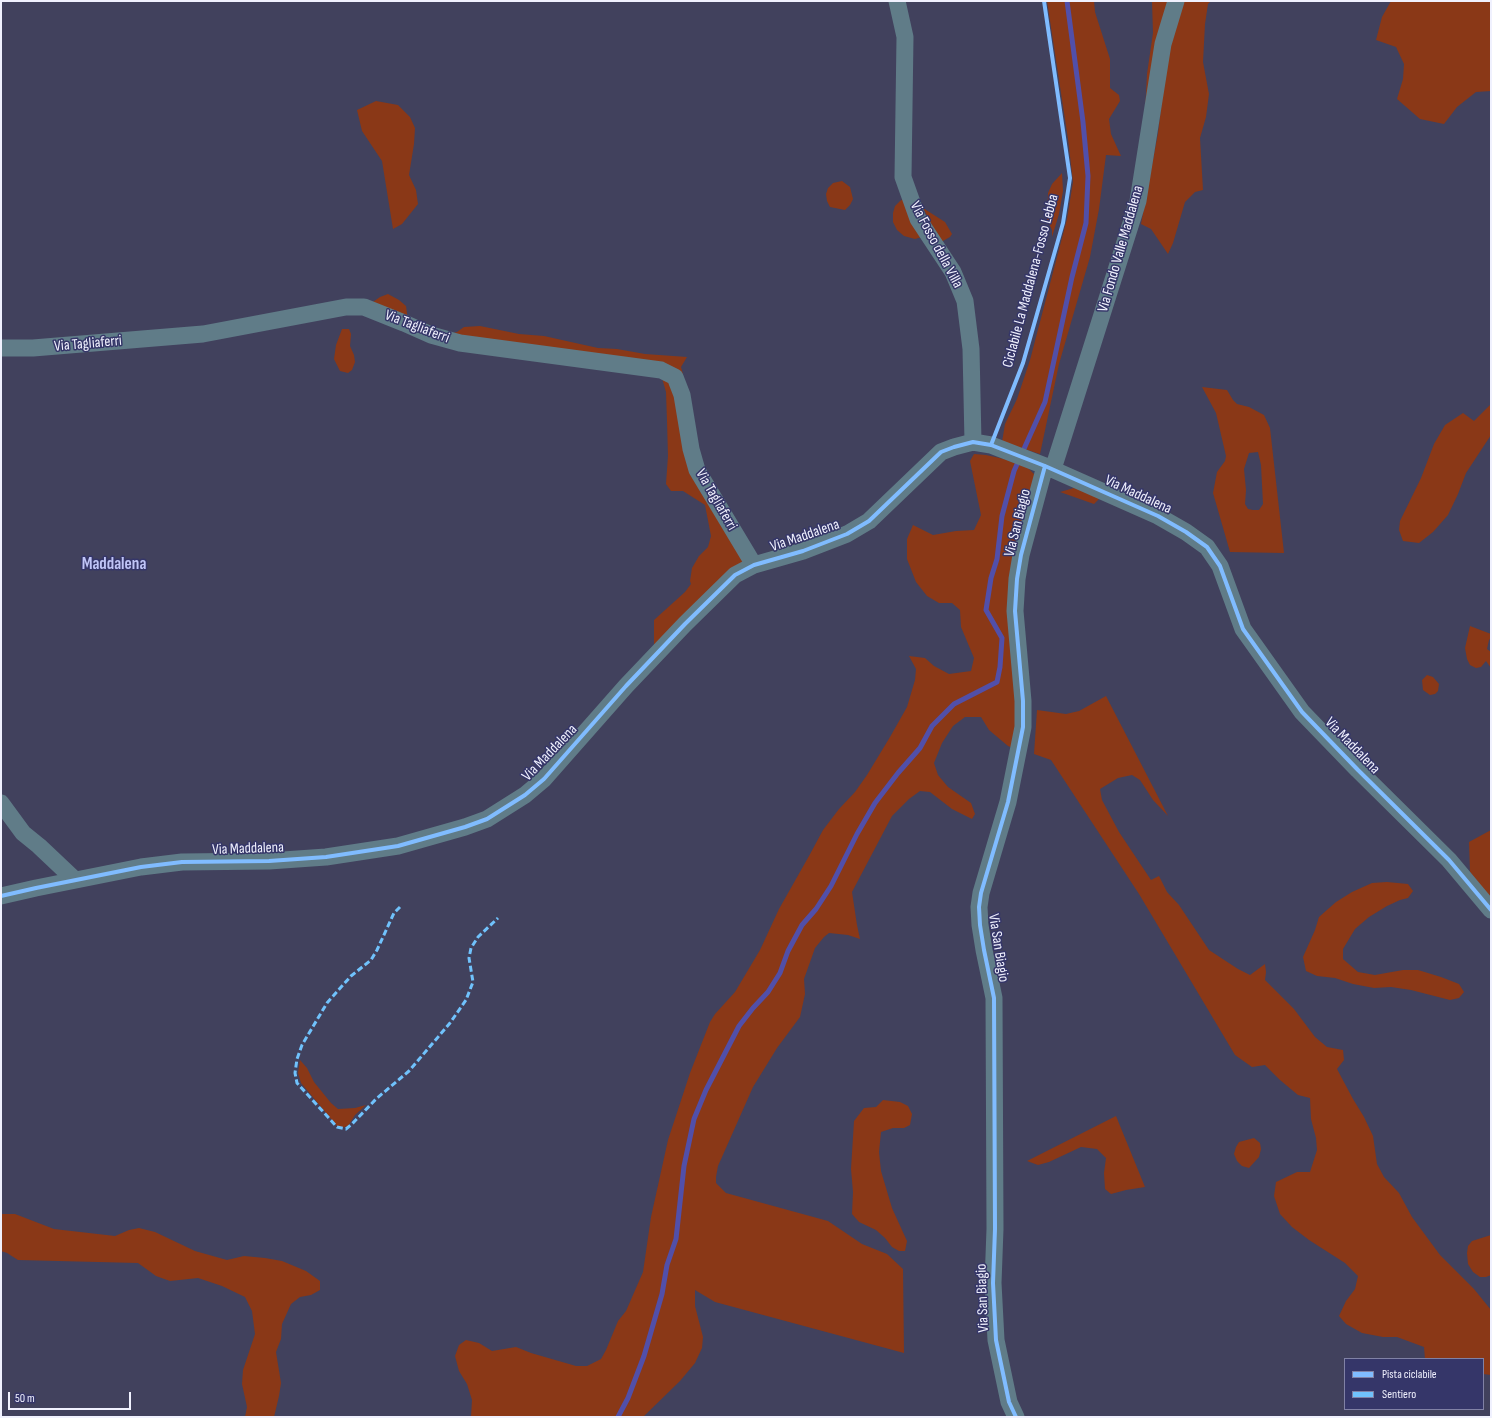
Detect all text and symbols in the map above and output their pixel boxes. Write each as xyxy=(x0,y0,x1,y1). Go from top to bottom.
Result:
street label: Via Fondo Valle Maddalena xyxy=(1094,184,1148,314)
street label: Ciclabile La Maddalena-Fosso Lebba xyxy=(999,192,1063,370)
street label: Via Fosso della Villa xyxy=(906,199,966,291)
street label: Via Tagliaferri xyxy=(382,306,452,348)
street label: Via Tagliaferri xyxy=(54,332,122,356)
street label: Via Tagliaferri xyxy=(691,466,741,534)
street label: Via Maddalena xyxy=(1102,472,1174,518)
street label: Via San Biagio xyxy=(1001,487,1035,559)
street label: Via Maddalena xyxy=(768,516,842,556)
district label: Maddalena xyxy=(82,555,146,575)
street label: Via Maddalena xyxy=(1321,714,1383,778)
street label: Via Maddalena xyxy=(519,721,581,785)
street label: Via Maddalena xyxy=(212,839,284,859)
street label: Via San Biagio xyxy=(984,913,1012,983)
street label: Via San Biagio xyxy=(973,1263,993,1333)
legend xyxy=(1344,1358,1484,1410)
text: Pista ciclabile xyxy=(1382,1367,1437,1382)
scale bar xyxy=(10,1384,133,1410)
text: Sentiero xyxy=(1382,1387,1416,1402)
text: 50 m xyxy=(15,1391,35,1406)

